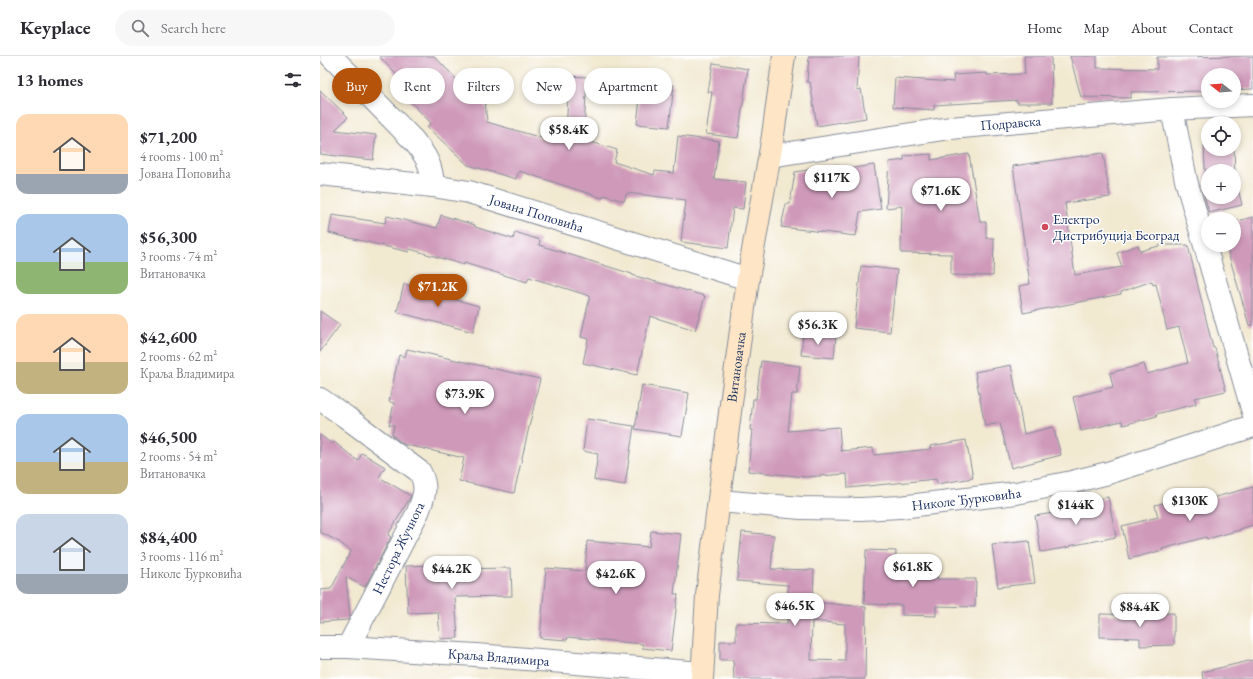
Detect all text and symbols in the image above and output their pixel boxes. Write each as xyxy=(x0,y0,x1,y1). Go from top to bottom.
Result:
search box xyxy=(115,10,395,46)
text: Keyplace xyxy=(20,15,91,40)
icon: search xyxy=(129,17,151,39)
text: Search here xyxy=(161,18,226,37)
text: Home xyxy=(1027,19,1062,37)
text: Map xyxy=(1084,19,1109,37)
text: About xyxy=(1131,19,1167,37)
text: Contact xyxy=(1189,19,1233,37)
chip: Buy xyxy=(332,68,382,104)
chip: Rent xyxy=(390,68,445,104)
chip: Filters xyxy=(453,68,514,104)
chip: New xyxy=(522,68,576,104)
chip: Apartment xyxy=(584,68,672,104)
north arrow xyxy=(1201,68,1241,108)
map controls xyxy=(1201,68,1241,252)
text: 13 homes xyxy=(16,69,83,91)
icon: filters xyxy=(282,69,304,91)
street label: Подравска xyxy=(980,111,1042,134)
button: locate xyxy=(1201,116,1241,156)
pin: $58.4K xyxy=(536,117,602,151)
text: $58.4K xyxy=(549,121,589,138)
text: $71,200 xyxy=(140,126,197,148)
icon: home xyxy=(48,130,96,178)
text: 4 rooms · 100 m² xyxy=(140,148,224,165)
button: + xyxy=(1201,164,1241,204)
text: Јована Поповића xyxy=(140,165,231,182)
pin: $117K xyxy=(804,165,860,199)
text: $117K xyxy=(814,169,850,186)
pin: $71.6K xyxy=(908,178,974,212)
text: $71.6K xyxy=(921,182,961,199)
street label: Јована Поповића xyxy=(486,190,586,236)
place label: Електро Дистрибуција Београд xyxy=(1053,210,1180,244)
button: − xyxy=(1201,212,1241,252)
marker: Електро Дистрибуција Београд xyxy=(1040,222,1050,232)
text: $56,300 xyxy=(140,226,197,248)
icon: home xyxy=(48,230,96,278)
text: 3 rooms · 74 m² xyxy=(140,248,217,265)
text: Витановачка xyxy=(140,265,206,282)
pin: $71.2K xyxy=(405,274,471,308)
text: $71.2K xyxy=(418,278,458,295)
pin: $56.3K xyxy=(785,312,851,346)
text: $56.3K xyxy=(798,316,838,333)
text: $42,600 xyxy=(140,326,197,348)
icon: home xyxy=(48,330,96,378)
street label: Витановачка xyxy=(722,330,750,403)
text: 2 rooms · 62 m² xyxy=(140,348,217,365)
text: Краља Владимира xyxy=(140,365,234,382)
pin: $73.9K xyxy=(432,381,498,415)
text: $73.9K xyxy=(445,385,485,402)
text: $46,500 xyxy=(140,426,197,448)
icon: home xyxy=(48,430,96,478)
text: 2 rooms · 54 m² xyxy=(140,448,217,465)
text: Витановачка xyxy=(140,465,206,482)
street label: Николе Ђурковића xyxy=(910,483,1023,515)
pin: $130K xyxy=(1162,488,1218,522)
pin: $144K xyxy=(1048,492,1104,526)
text: $130K xyxy=(1172,492,1208,509)
text: $144K xyxy=(1058,496,1094,513)
street label: Нестора Жучнога xyxy=(368,498,428,597)
text: $84,400 xyxy=(140,526,197,548)
icon: home xyxy=(48,530,96,578)
text: 3 rooms · 116 m² xyxy=(140,548,224,565)
pin: $61.8K xyxy=(880,554,946,588)
pin: $44.2K xyxy=(419,556,485,590)
text: $61.8K xyxy=(893,558,933,575)
text: $44.2K xyxy=(432,560,472,577)
pin: $42.6K xyxy=(583,561,649,595)
text: Николе Ђурковића xyxy=(140,565,242,582)
text: $42.6K xyxy=(596,565,636,582)
pin: $46.5K xyxy=(762,593,828,627)
pin: $84.4K xyxy=(1107,594,1173,628)
text: $46.5K xyxy=(775,597,815,614)
text: $84.4K xyxy=(1120,598,1160,615)
street label: Краља Владимира xyxy=(447,644,551,670)

